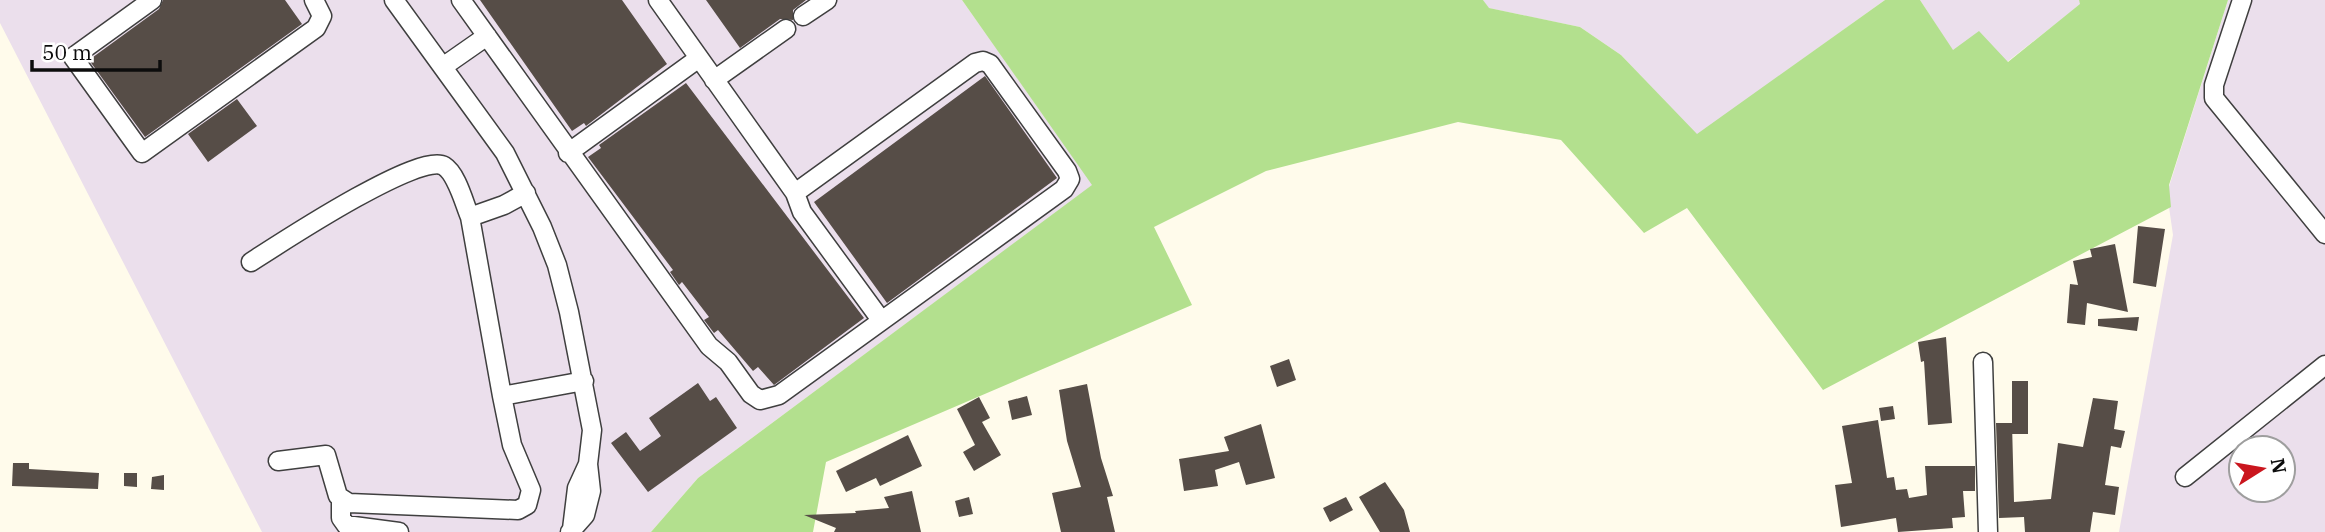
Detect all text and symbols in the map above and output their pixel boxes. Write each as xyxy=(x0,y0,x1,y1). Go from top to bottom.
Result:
scale bar xyxy=(32,28,159,72)
text: 50 m xyxy=(42,38,92,66)
north arrow xyxy=(2227,434,2297,504)
text: N xyxy=(2265,456,2292,475)

